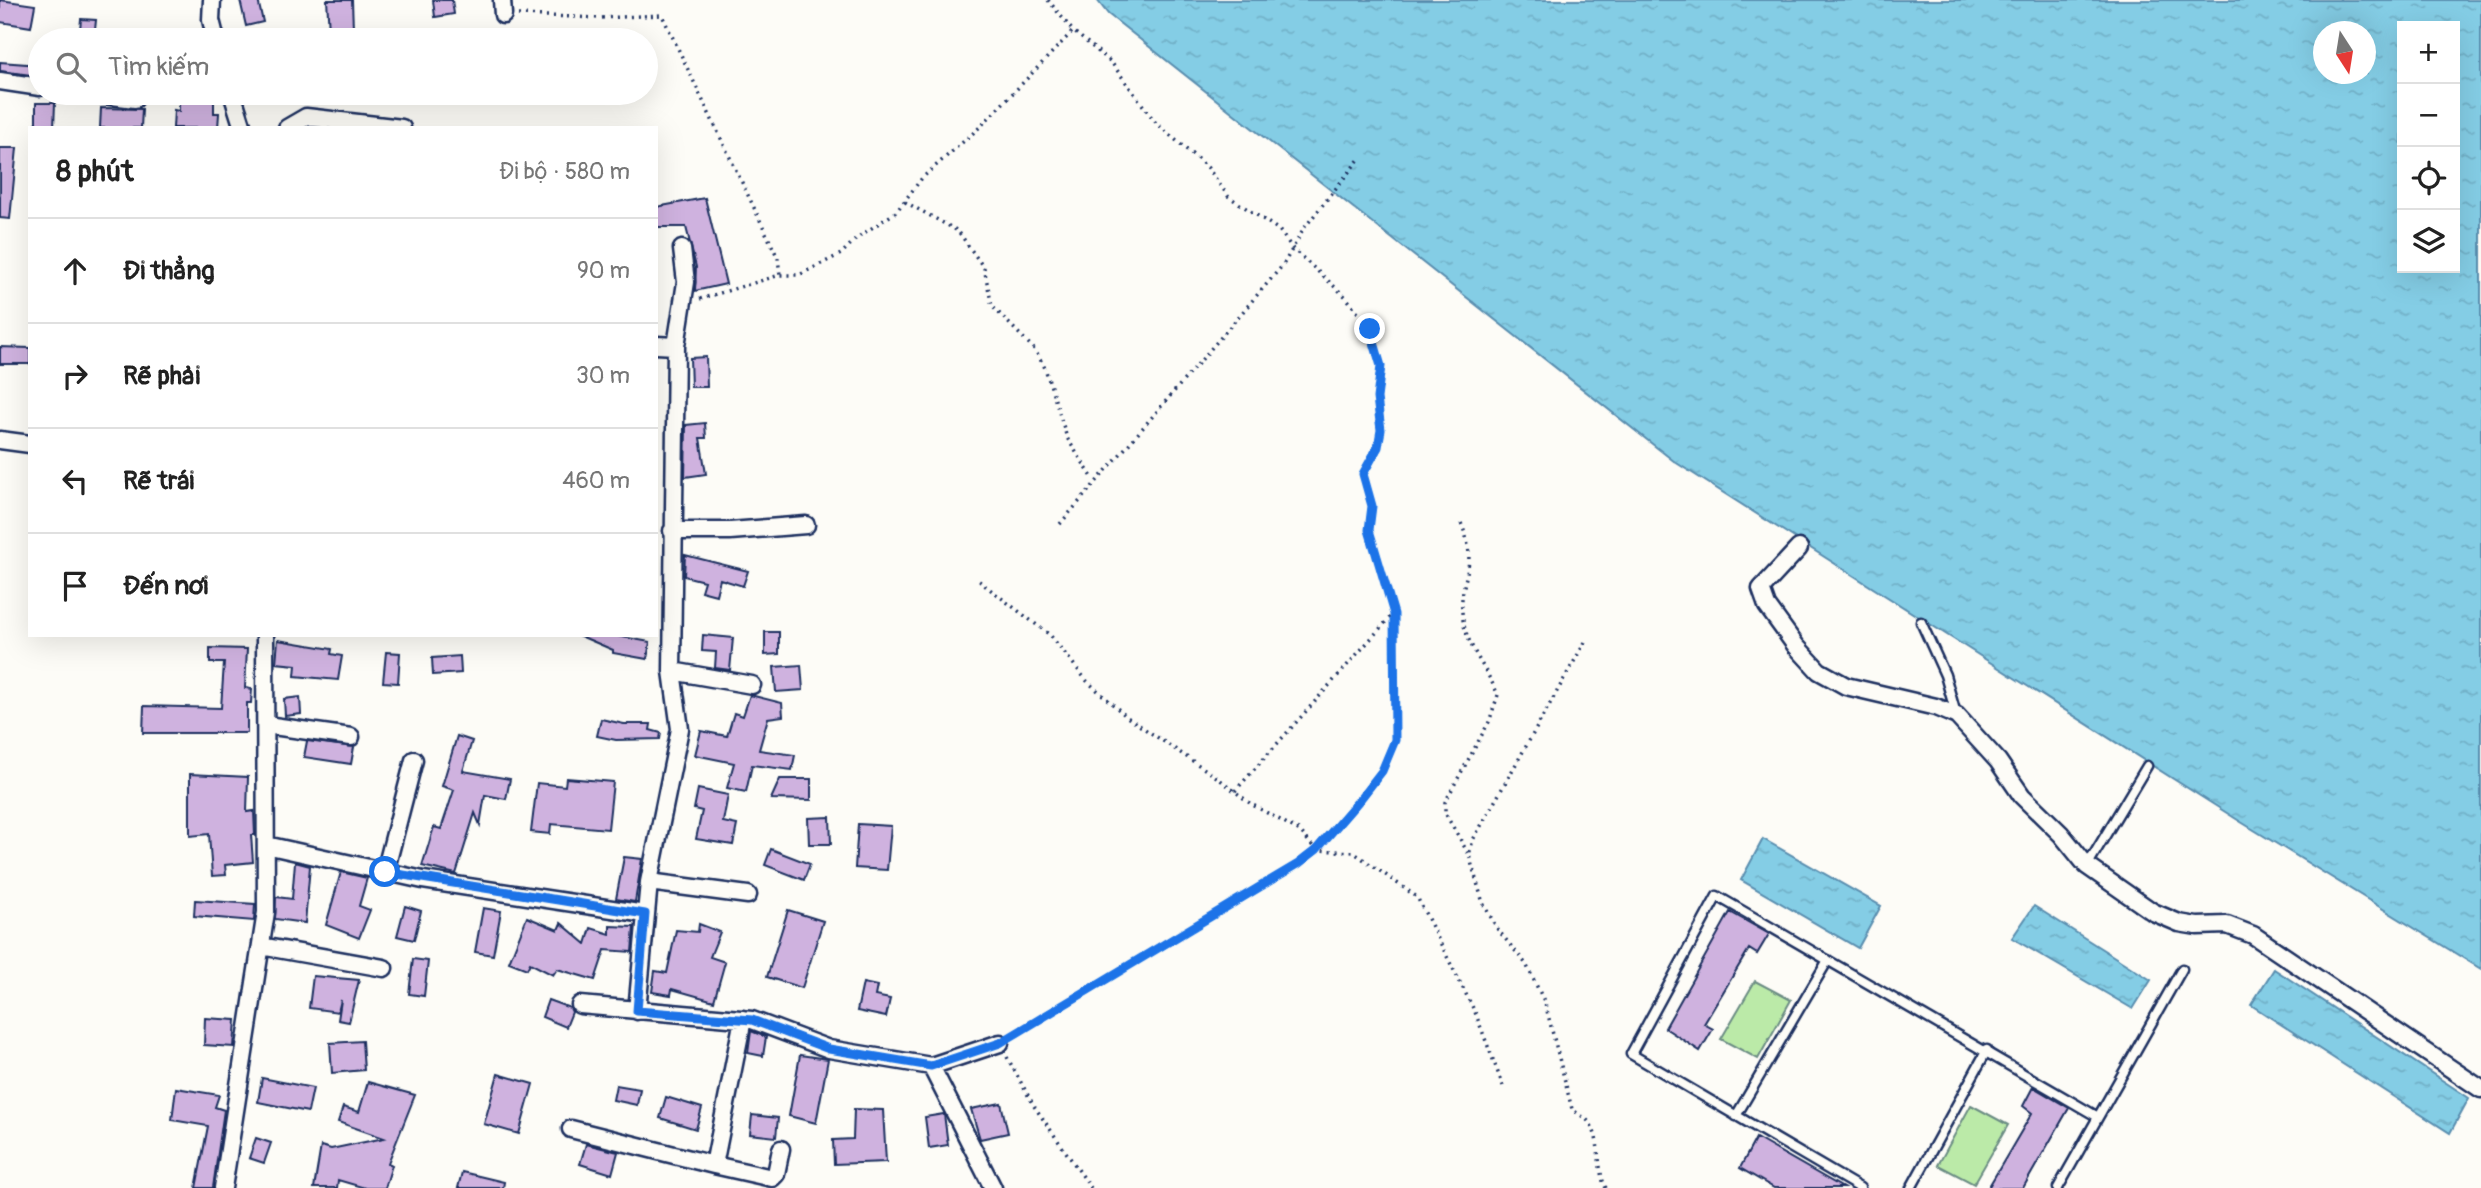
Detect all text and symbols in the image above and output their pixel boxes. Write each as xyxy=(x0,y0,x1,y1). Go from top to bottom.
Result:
north arrow xyxy=(2313,21,2376,84)
map controls xyxy=(2397,21,2460,273)
button: + xyxy=(2397,21,2460,84)
search box xyxy=(28,28,658,105)
icon: search xyxy=(52,48,90,86)
text: Tìm kiếm xyxy=(108,51,209,83)
button: − xyxy=(2397,84,2460,147)
button: locate xyxy=(2397,147,2460,210)
text: 8 phút xyxy=(56,153,134,190)
text: Đi bộ · 580 m xyxy=(499,157,630,186)
button: layers xyxy=(2397,210,2460,273)
icon: ahead xyxy=(56,252,94,290)
text: Đi thẳng xyxy=(123,255,215,287)
text: 90 m xyxy=(577,256,630,285)
route end xyxy=(1354,313,1385,344)
icon: right xyxy=(56,357,94,395)
text: Rẽ phải xyxy=(123,360,200,392)
text: 30 m xyxy=(576,361,630,390)
icon: left xyxy=(56,462,94,500)
text: Rẽ trái xyxy=(123,465,194,497)
text: 460 m xyxy=(562,466,630,495)
icon: arrive xyxy=(56,567,94,605)
text: Đến nơi xyxy=(123,570,208,602)
route start xyxy=(369,856,400,887)

